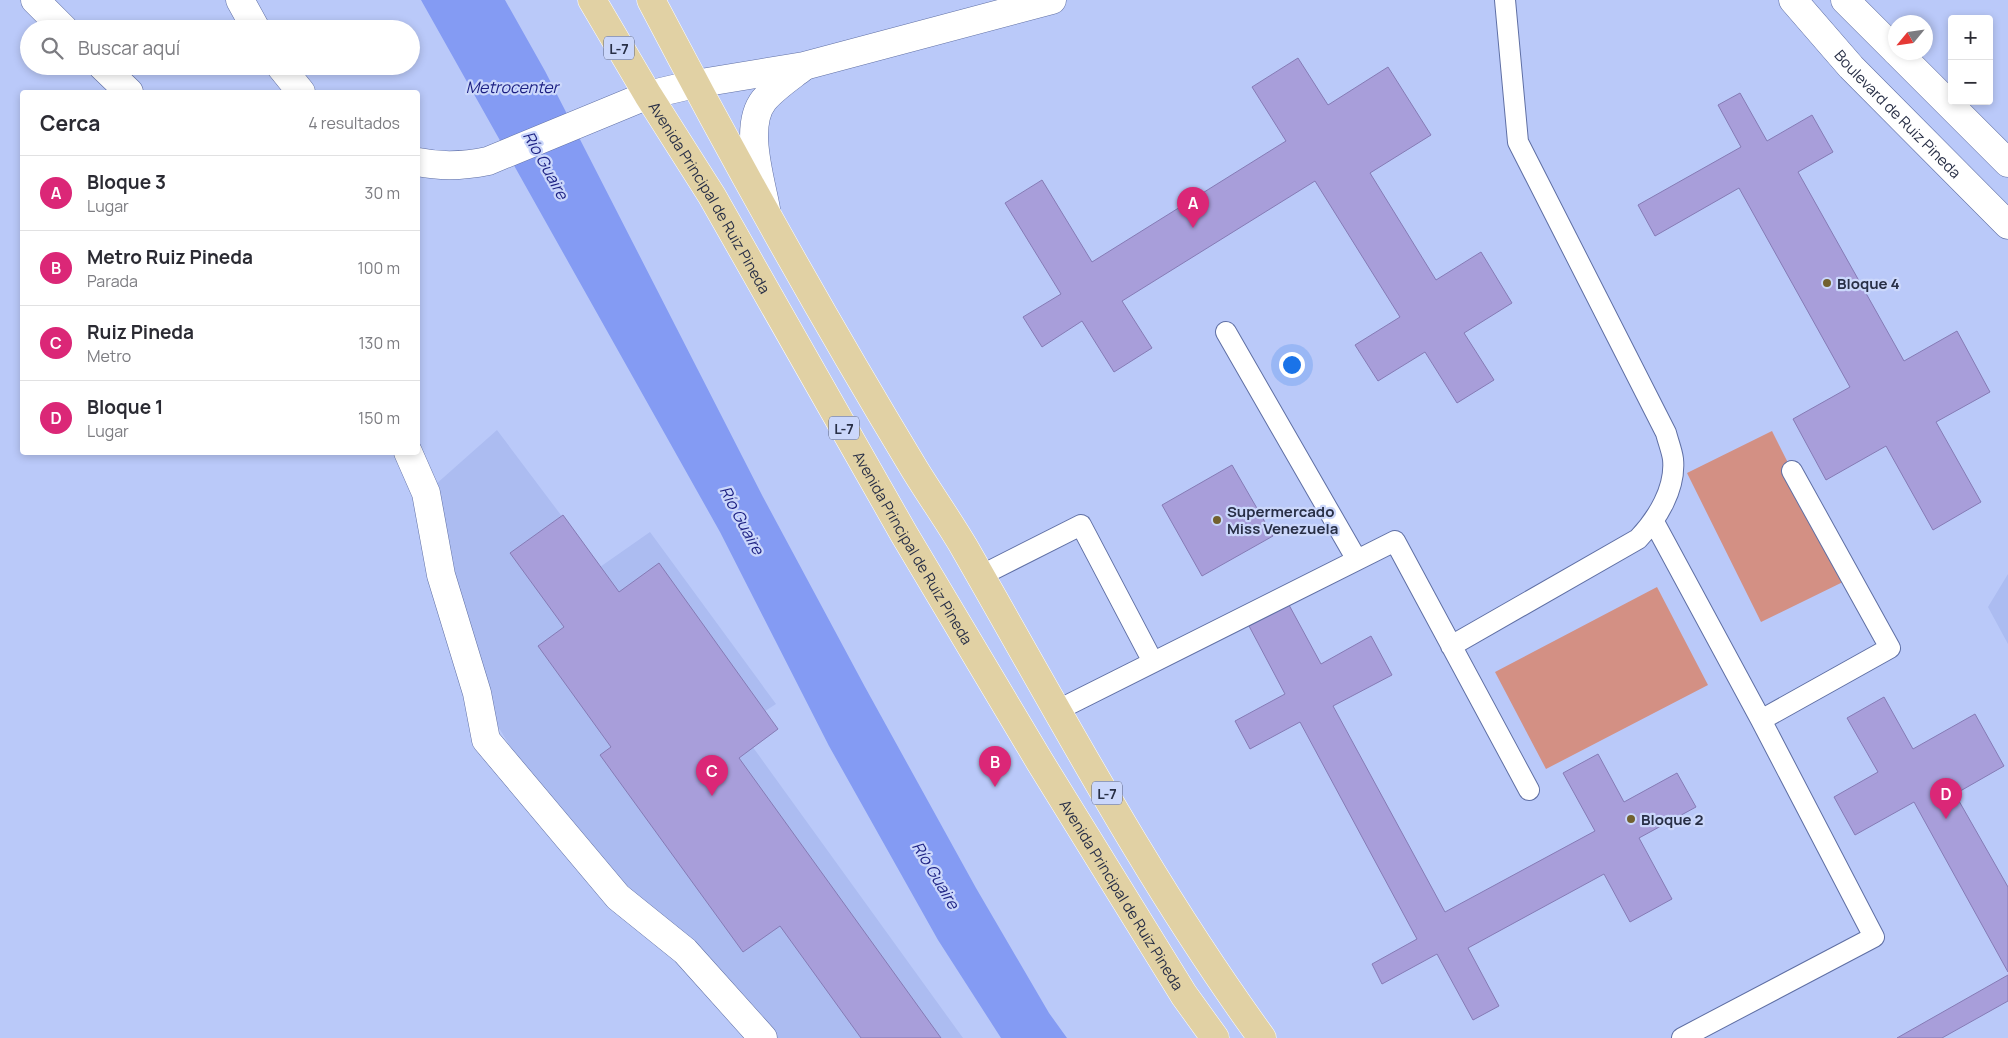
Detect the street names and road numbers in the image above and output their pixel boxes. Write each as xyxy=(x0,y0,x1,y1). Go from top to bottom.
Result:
road number: L-7 xyxy=(604,36,634,59)
street label: Boulevard de Ruiz Pineda xyxy=(1830,45,1966,183)
street label: Avenida Principal de Ruiz Pineda xyxy=(644,97,776,297)
road number: L-7 xyxy=(829,416,859,439)
street label: Avenida Principal de Ruiz Pineda xyxy=(848,447,978,648)
road number: L-7 xyxy=(1092,781,1122,804)
street label: Avenida Principal de Ruiz Pineda xyxy=(1055,795,1189,994)

